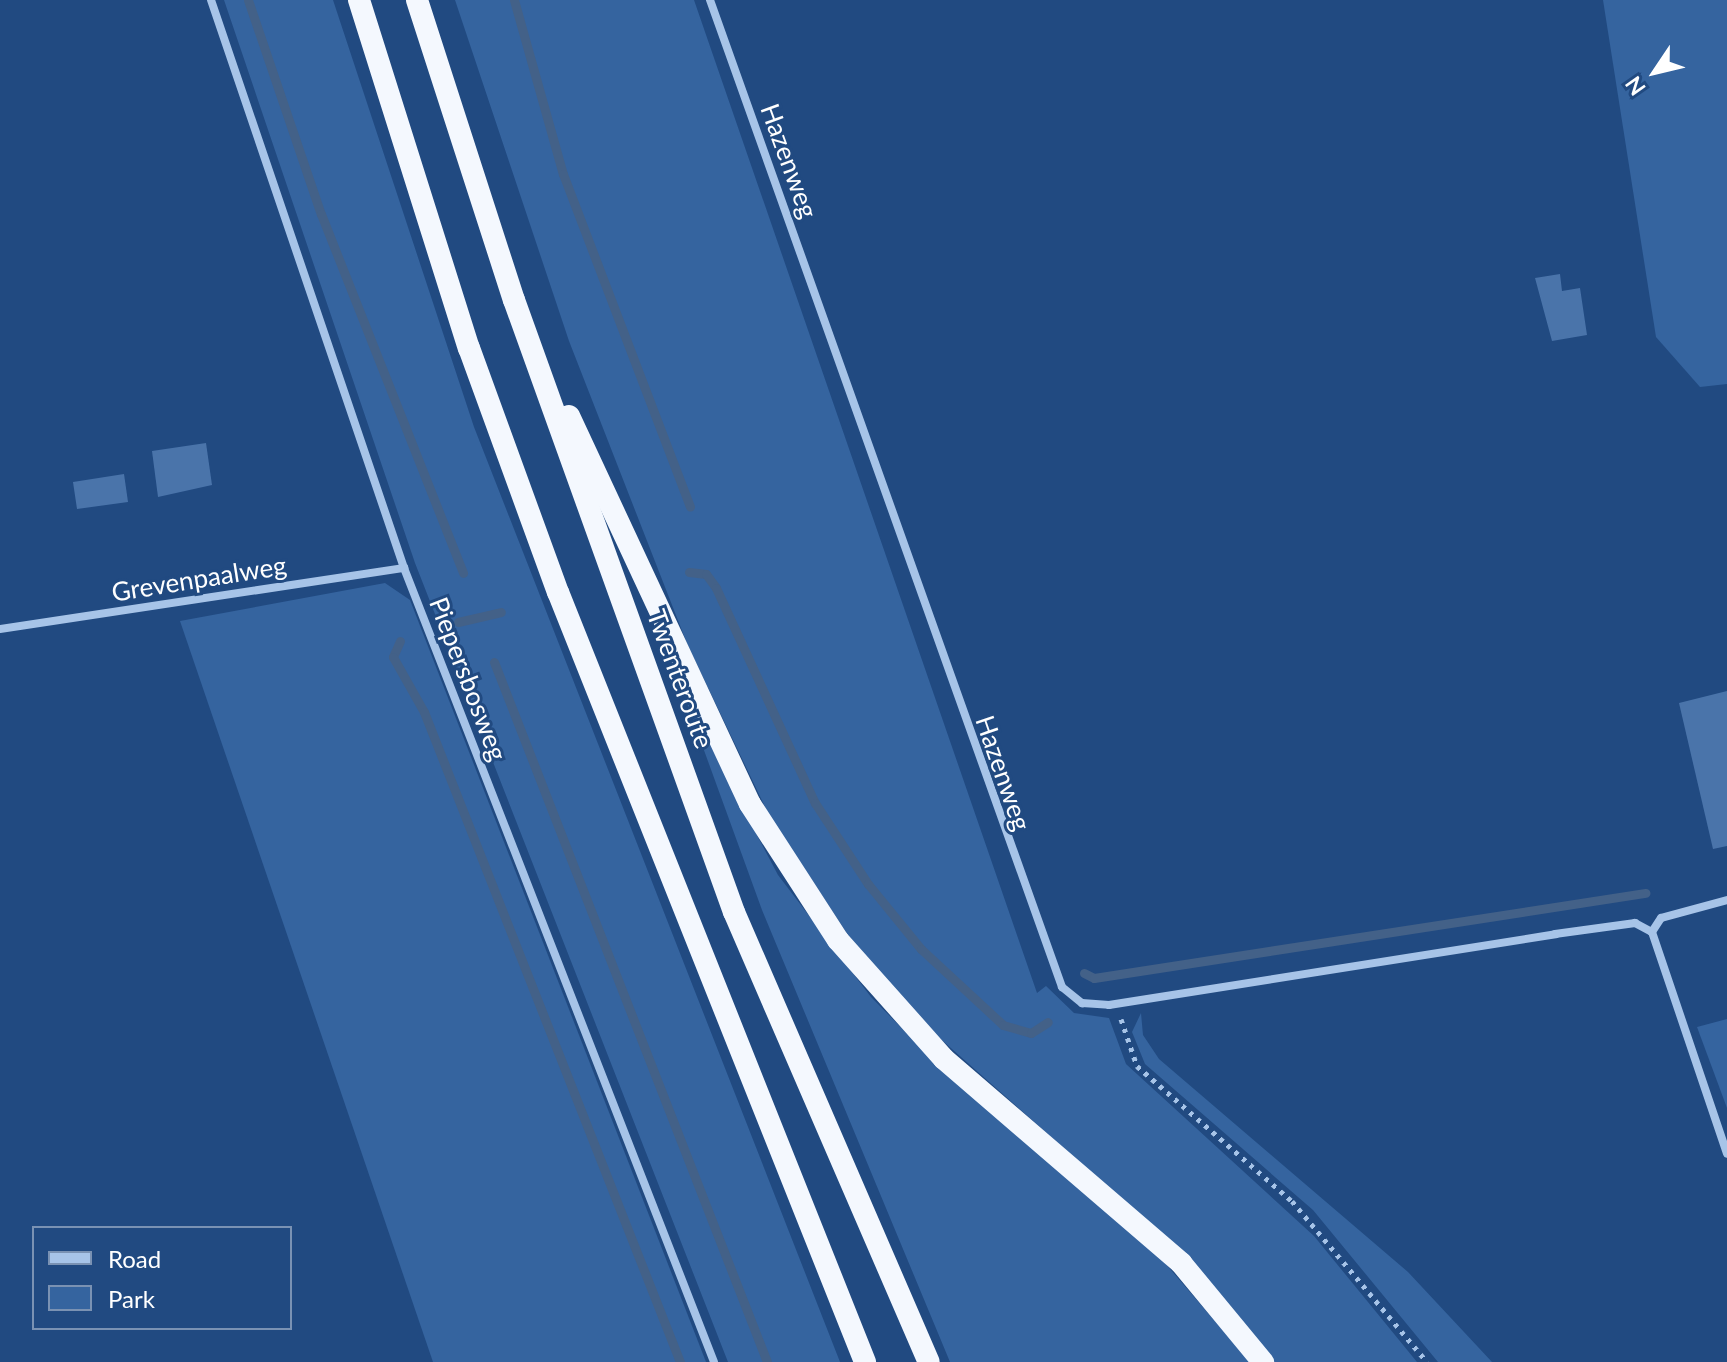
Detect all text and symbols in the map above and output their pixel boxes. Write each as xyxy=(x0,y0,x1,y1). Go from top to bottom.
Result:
north arrow xyxy=(1615,32,1695,112)
text: N xyxy=(1619,71,1651,101)
street label: Hazenweg xyxy=(754,99,824,223)
street label: Grevenpaalweg xyxy=(109,550,289,608)
street label: Piepersbosweg xyxy=(423,593,513,765)
street label: Twenteroute xyxy=(640,605,720,753)
street label: Hazenweg xyxy=(969,711,1037,835)
legend xyxy=(32,1226,292,1330)
text: Road xyxy=(108,1244,161,1273)
text: Park xyxy=(108,1284,155,1313)

